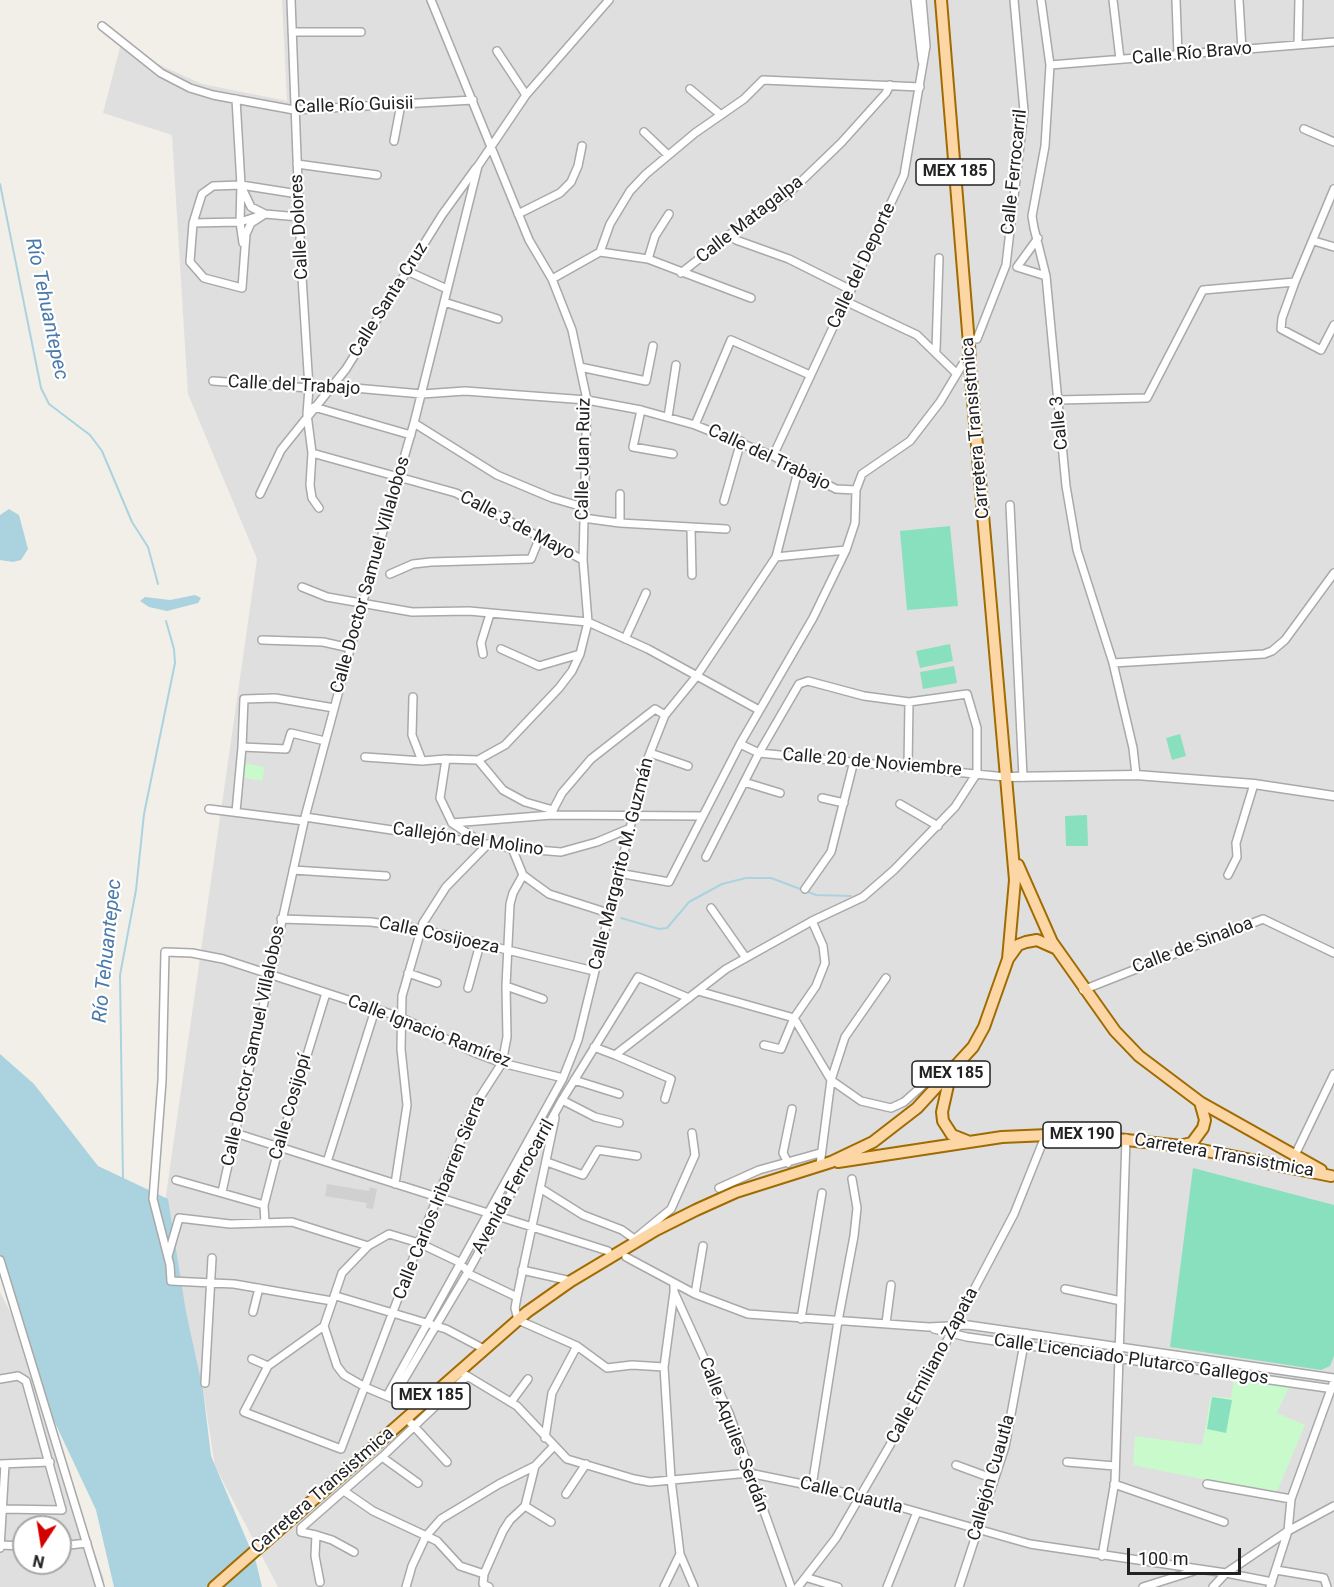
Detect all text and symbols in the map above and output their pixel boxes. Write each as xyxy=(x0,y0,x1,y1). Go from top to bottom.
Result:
street label: Calle Río Bravo xyxy=(1131,38,1253,70)
street label: Calle Río Guisii xyxy=(294,93,414,119)
street label: Calle Ferrocarril xyxy=(998,108,1032,236)
road number: MEX 185 xyxy=(916,159,994,185)
street label: Calle Matagalpa xyxy=(692,172,808,268)
street label: Calle Dolores xyxy=(286,174,314,280)
street label: Calle del Deporte xyxy=(823,200,901,332)
water label: Río Tehuantepec xyxy=(19,236,73,382)
street label: Calle Santa Cruz xyxy=(345,239,433,361)
street label: Carretera Transistmica xyxy=(957,336,995,520)
street label: Calle del Trabajo xyxy=(227,372,361,400)
street label: Calle 3 xyxy=(1046,395,1074,451)
street label: Calle Juan Ruiz xyxy=(572,397,596,521)
street label: Calle del Trabajo xyxy=(704,420,834,496)
street label: Calle Doctor Samuel Villalobos xyxy=(327,454,415,696)
street label: Calle 3 de Mayo xyxy=(456,487,578,565)
street label: Calle 20 de Noviembre xyxy=(781,744,963,782)
street label: Calle Margarito M. Guzmán xyxy=(585,756,659,972)
street label: Callejón del Molino xyxy=(391,819,545,861)
water label: Río Tehuantepec xyxy=(89,878,127,1024)
street label: Calle Cosijoeza xyxy=(377,913,501,959)
street label: Calle de Sinaloa xyxy=(1130,913,1256,979)
street label: Calle Doctor Samuel Villalobos xyxy=(218,924,290,1168)
street label: Calle Ignacio Ramírez xyxy=(344,991,514,1073)
street label: Calle Cosijopí xyxy=(266,1052,316,1162)
road number: MEX 185 xyxy=(912,1061,990,1087)
street label: Calle Carlos Iribarren Sierra xyxy=(389,1093,491,1303)
street label: Avenida Ferrocarril xyxy=(468,1116,560,1258)
road number: MEX 190 xyxy=(1043,1122,1121,1148)
street label: Carretera Transistmica xyxy=(1132,1130,1316,1182)
street label: Calle Emiliano Zapata xyxy=(883,1284,983,1448)
street label: Calle Licenciado Plutarco Gallegos xyxy=(992,1330,1270,1390)
street label: Calle Aquiles Serdán xyxy=(693,1354,773,1516)
road number: MEX 185 xyxy=(392,1383,470,1409)
street label: Callejón Cuautla xyxy=(964,1412,1020,1544)
street label: Carretera Transistmica xyxy=(247,1423,399,1559)
street label: Calle Cuautla xyxy=(797,1473,905,1519)
north arrow xyxy=(12,1515,72,1575)
scale bar xyxy=(1130,1536,1244,1574)
text: 100 m xyxy=(1138,1548,1189,1569)
text: N xyxy=(31,1551,46,1572)

